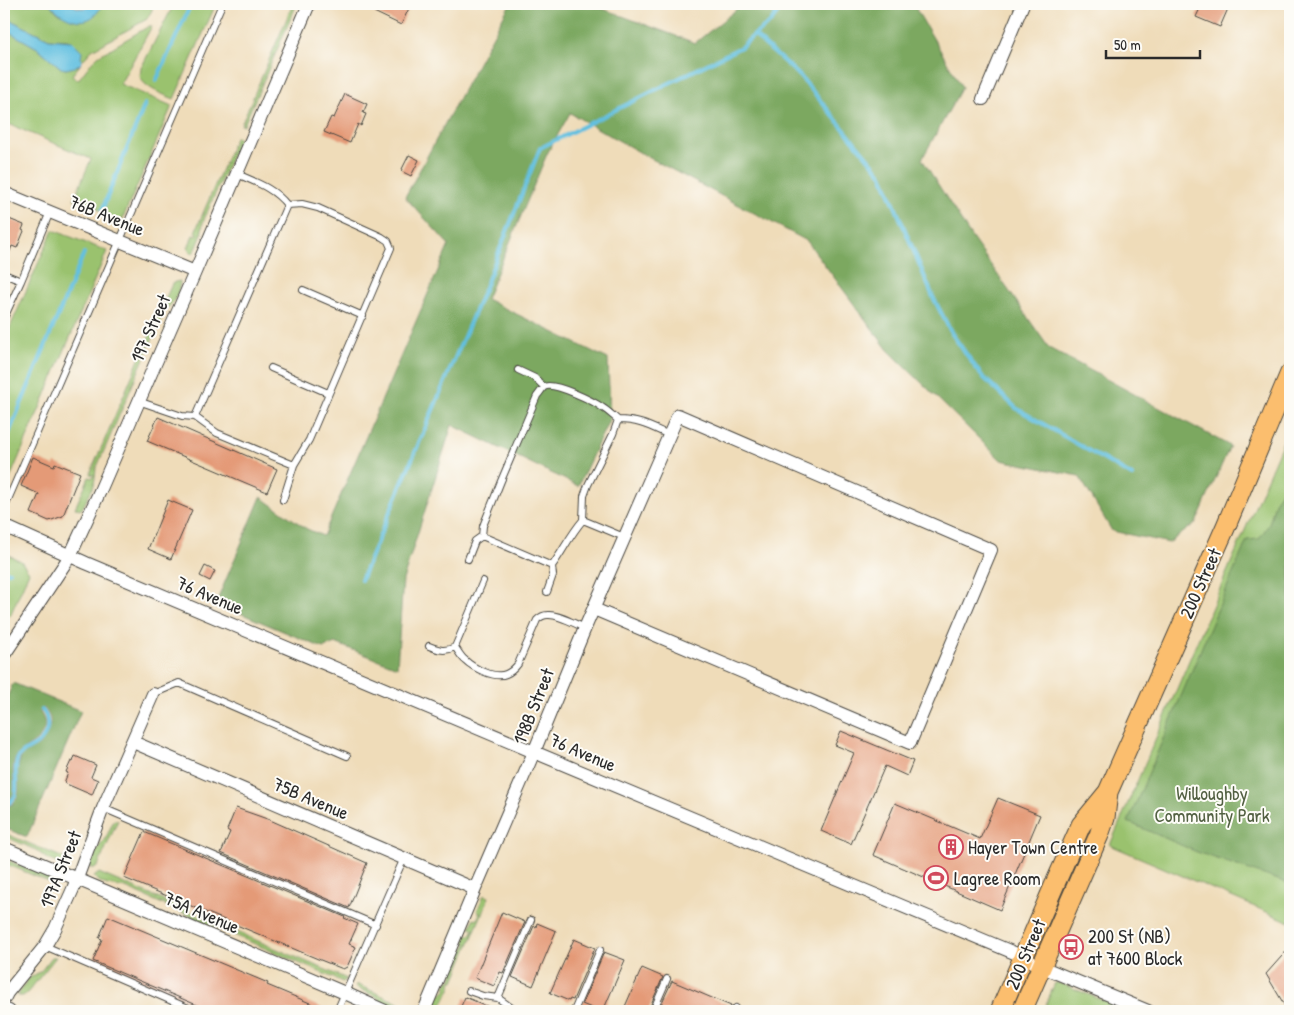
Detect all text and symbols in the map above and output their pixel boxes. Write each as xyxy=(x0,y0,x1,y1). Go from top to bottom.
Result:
scale bar xyxy=(1106,28,1200,60)
text: 50 m xyxy=(1114,34,1141,55)
street label: 76B Avenue xyxy=(65,188,149,242)
street label: 197 Street xyxy=(124,289,177,366)
street label: 200 Street xyxy=(1173,543,1227,622)
street label: 76 Avenue xyxy=(173,569,247,621)
street label: 198B Street xyxy=(506,663,560,748)
street label: 76 Avenue xyxy=(546,726,620,778)
street label: 75B Avenue xyxy=(269,770,353,826)
park label: Willoughby Community Park xyxy=(1154,780,1270,828)
street label: 197A Street xyxy=(33,826,87,911)
building icon: Hayer Town Centre xyxy=(938,834,964,860)
place label: Hayer Town Centre xyxy=(968,834,1098,860)
sports icon: Lagree Room xyxy=(923,865,949,891)
place label: Lagree Room xyxy=(954,865,1041,891)
street label: 75A Avenue xyxy=(160,885,244,940)
street label: 200 Street xyxy=(998,914,1052,993)
place label: 200 St (NB) at 7600 Block xyxy=(1088,923,1182,971)
bus stop icon: 200 St (NB) at 7600 Block xyxy=(1058,934,1084,960)

